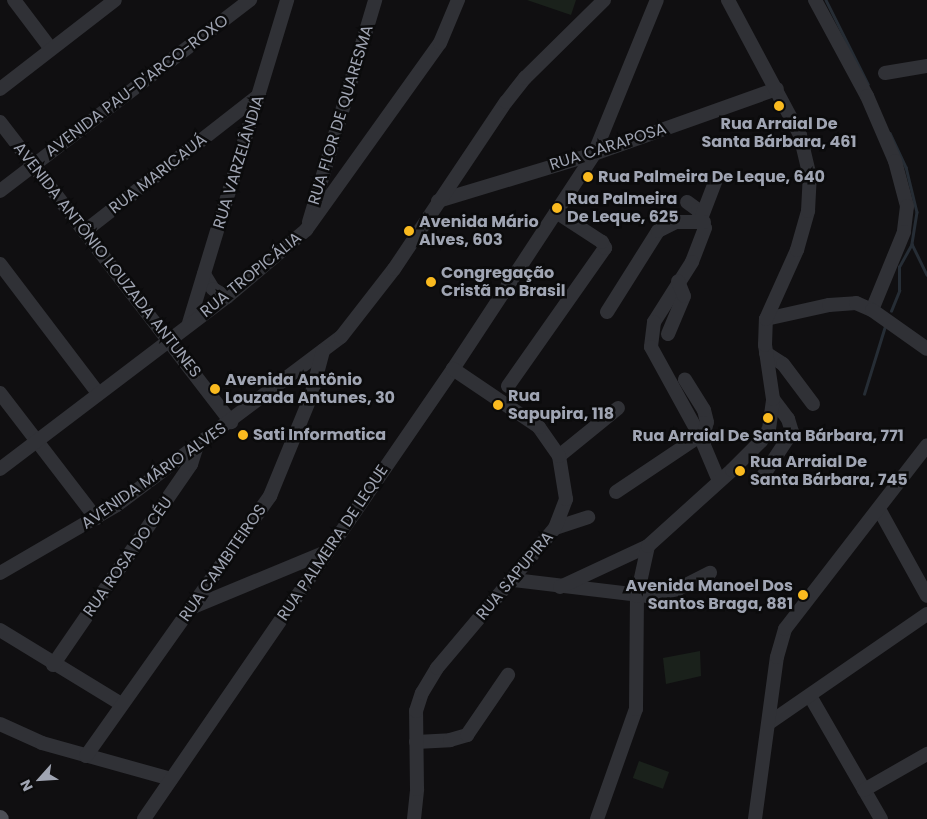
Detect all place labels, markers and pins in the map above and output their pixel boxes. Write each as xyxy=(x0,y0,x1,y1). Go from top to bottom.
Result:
marker: Rua Arraial De Santa Bárbara, 461 xyxy=(773,100,785,112)
place label: Rua Arraial De Santa Bárbara, 461 xyxy=(702,114,856,152)
place label: Rua Palmeira De Leque, 640 xyxy=(598,167,825,187)
marker: Rua Palmeira De Leque, 640 xyxy=(582,171,594,183)
place label: Rua Palmeira De Leque, 625 xyxy=(567,189,679,227)
marker: Rua Palmeira De Leque, 625 xyxy=(551,202,563,214)
place label: Avenida Mário Alves, 603 xyxy=(419,212,539,250)
marker: Avenida Mário Alves, 603 xyxy=(403,225,415,237)
place label: Congregação Cristã no Brasil xyxy=(441,263,565,301)
marker: Congregação Cristã no Brasil xyxy=(425,276,437,288)
place label: Avenida Antônio Louzada Antunes, 30 xyxy=(225,370,395,408)
marker: Avenida Antônio Louzada Antunes, 30 xyxy=(209,383,221,395)
place label: Rua Sapupira, 118 xyxy=(508,386,614,424)
marker: Rua Sapupira, 118 xyxy=(492,399,504,411)
marker: Rua Arraial De Santa Bárbara, 771 xyxy=(762,412,774,424)
place label: Sati Informatica xyxy=(253,425,386,445)
place label: Rua Arraial De Santa Bárbara, 771 xyxy=(632,426,904,446)
marker: Sati Informatica xyxy=(237,429,249,441)
place label: Rua Arraial De Santa Bárbara, 745 xyxy=(750,452,908,490)
marker: Rua Arraial De Santa Bárbara, 745 xyxy=(734,465,746,477)
place label: Avenida Manoel Dos Santos Braga, 881 xyxy=(625,576,793,614)
marker: Avenida Manoel Dos Santos Braga, 881 xyxy=(797,589,809,601)

